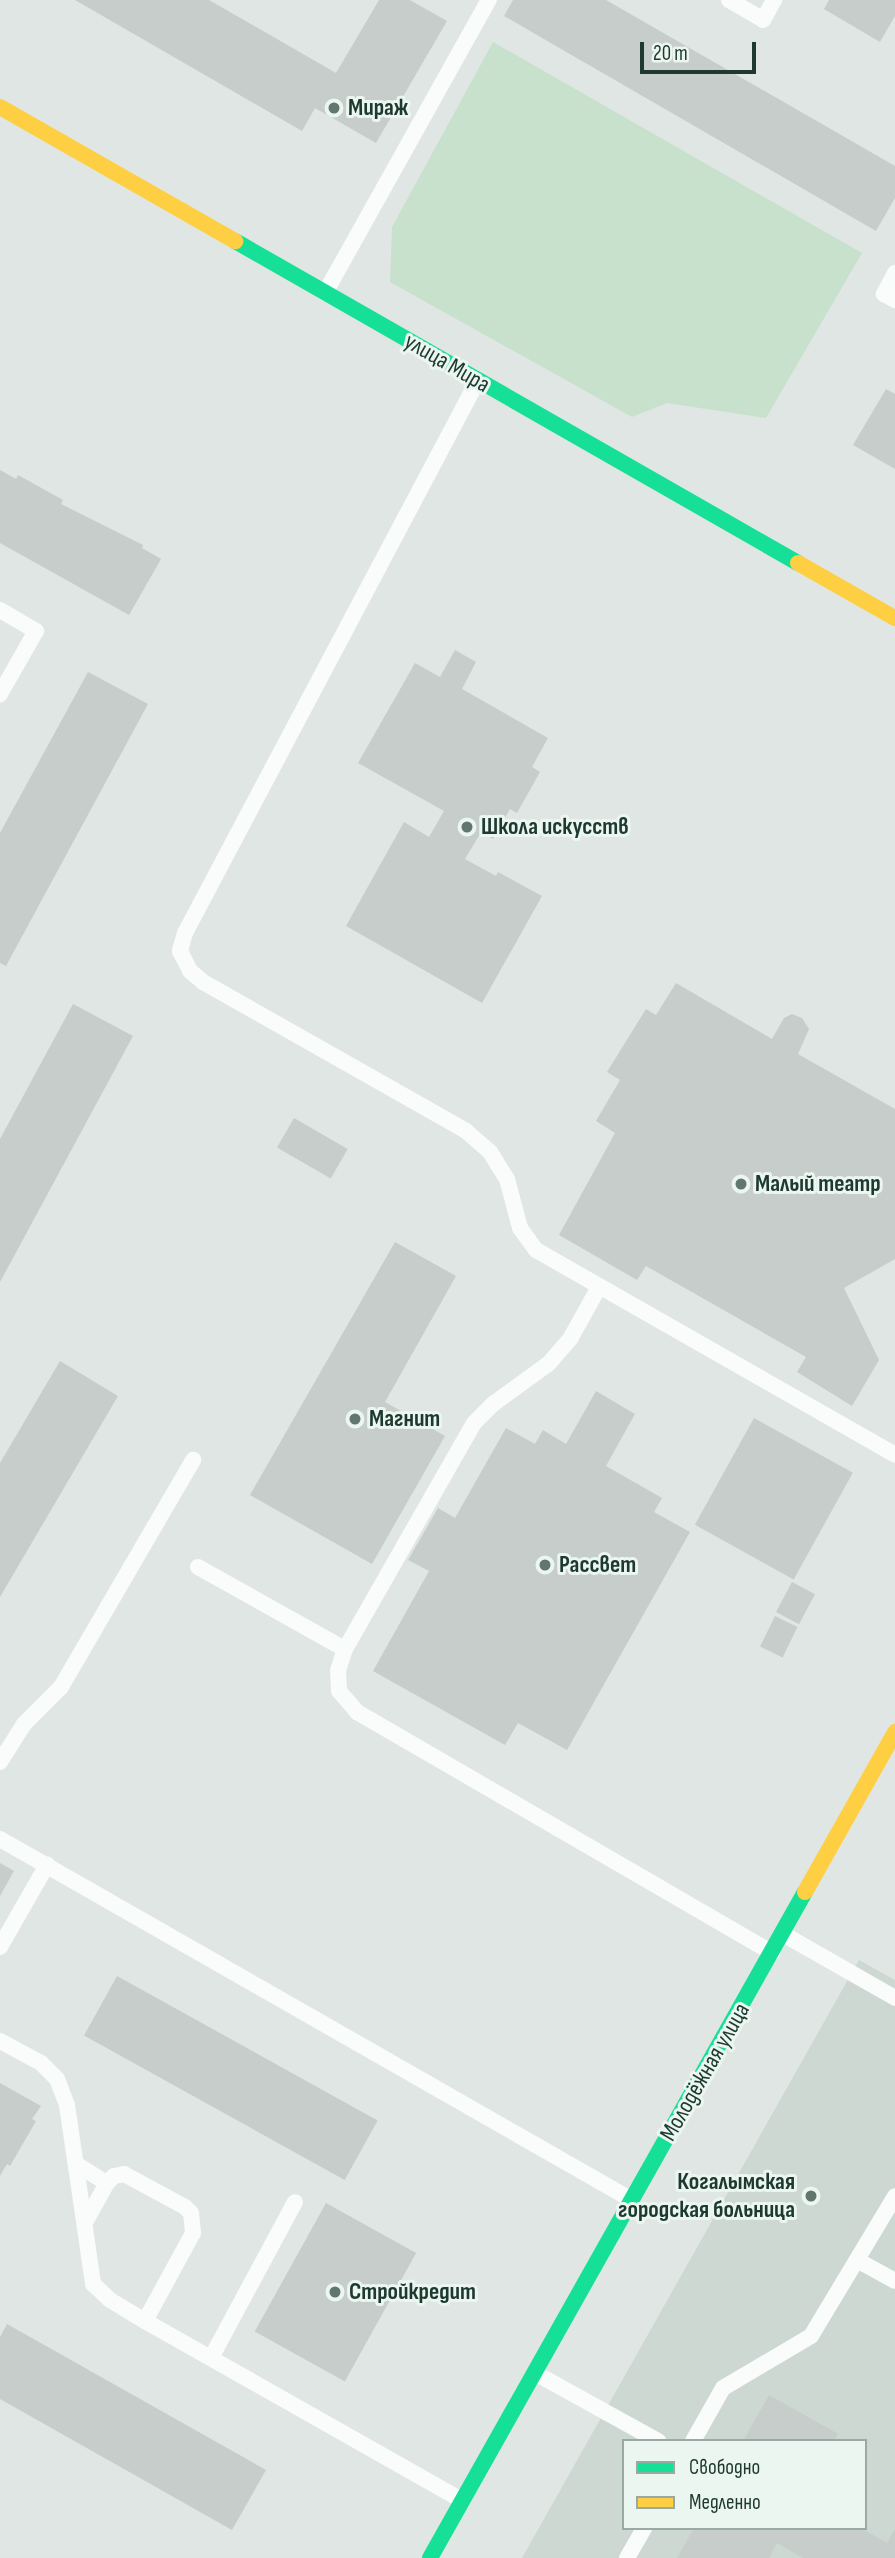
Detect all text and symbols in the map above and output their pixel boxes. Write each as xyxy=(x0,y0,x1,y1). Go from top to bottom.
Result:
scale bar xyxy=(643,28,758,72)
text: 20 m xyxy=(653,41,688,66)
place label: Мираж xyxy=(348,94,408,122)
marker: Мираж xyxy=(326,100,342,116)
street label: улица Мира xyxy=(399,327,495,399)
place label: Школа искусств xyxy=(481,813,629,841)
marker: Школа искусств xyxy=(459,819,475,835)
place label: Малый театр xyxy=(755,1170,881,1198)
marker: Малый театр xyxy=(733,1176,749,1192)
place label: Магнит xyxy=(369,1405,440,1433)
marker: Магнит xyxy=(347,1411,363,1427)
place label: Рассвет xyxy=(559,1551,636,1579)
marker: Рассвет xyxy=(537,1557,553,1573)
street label: Молодёжная улица xyxy=(654,1998,756,2146)
place label: Когалымская городская больница xyxy=(618,2168,795,2224)
marker: Когалымская городская больница xyxy=(801,2186,821,2206)
place label: Стройкредит xyxy=(349,2278,476,2306)
marker: Стройкредит xyxy=(327,2284,343,2300)
legend xyxy=(622,2439,867,2530)
text: Свободно xyxy=(689,2455,760,2480)
text: Медленно xyxy=(689,2490,761,2515)

